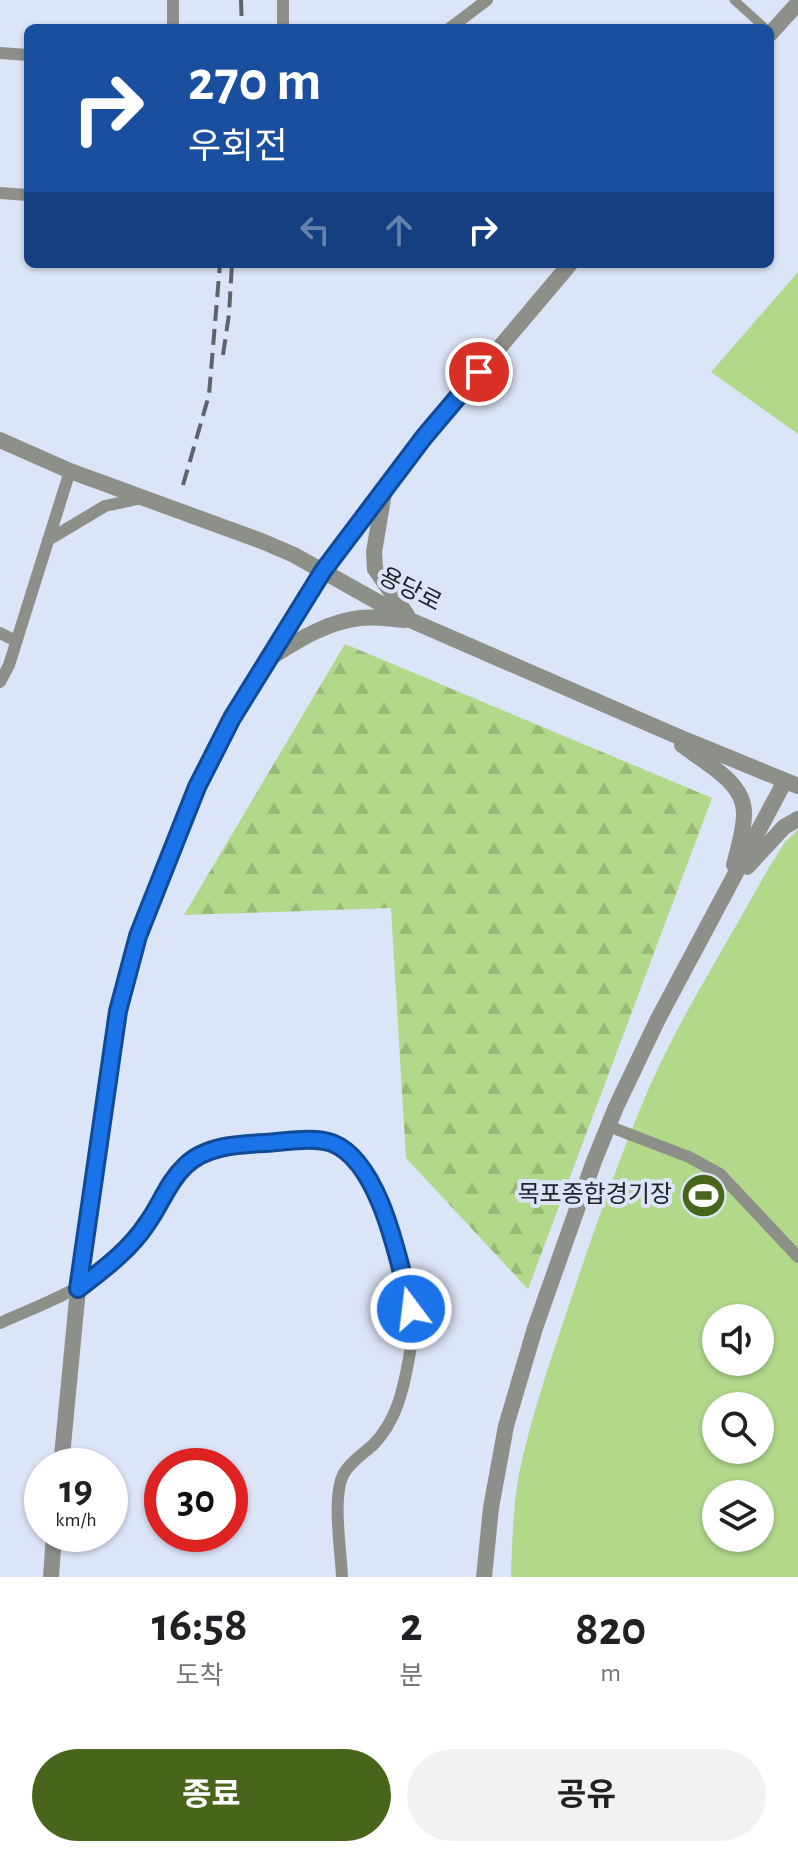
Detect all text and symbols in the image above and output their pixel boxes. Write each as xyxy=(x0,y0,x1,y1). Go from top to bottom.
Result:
text: 270 m xyxy=(188,54,321,110)
icon: right xyxy=(56,56,160,160)
text: 우회전 xyxy=(188,129,287,165)
icon: left xyxy=(293,208,337,252)
icon: ahead xyxy=(377,208,421,252)
icon: right xyxy=(461,208,505,252)
pin xyxy=(445,338,513,406)
icon: arrive xyxy=(457,350,501,394)
street label: 용당로 xyxy=(375,563,445,616)
sports icon: 목포종합경기장 xyxy=(679,1171,727,1219)
place label: 목포종합경기장 xyxy=(517,1181,672,1207)
position arrow xyxy=(369,1267,453,1351)
map controls xyxy=(702,1304,774,1552)
button: sound xyxy=(702,1304,774,1376)
button: search xyxy=(702,1392,774,1464)
speed limit sign: 30 xyxy=(144,1448,248,1552)
text: 19 xyxy=(59,1470,93,1510)
button: layers xyxy=(702,1480,774,1552)
text: km/h xyxy=(55,1510,97,1530)
text: 16:58 xyxy=(152,1602,248,1650)
text: 2 xyxy=(400,1602,423,1650)
text: 820 xyxy=(575,1606,646,1654)
text: m xyxy=(600,1660,621,1686)
text: 도착 xyxy=(176,1663,224,1689)
text: 분 xyxy=(399,1663,423,1689)
button: 종료 xyxy=(32,1749,391,1841)
button: 공유 xyxy=(407,1749,766,1841)

